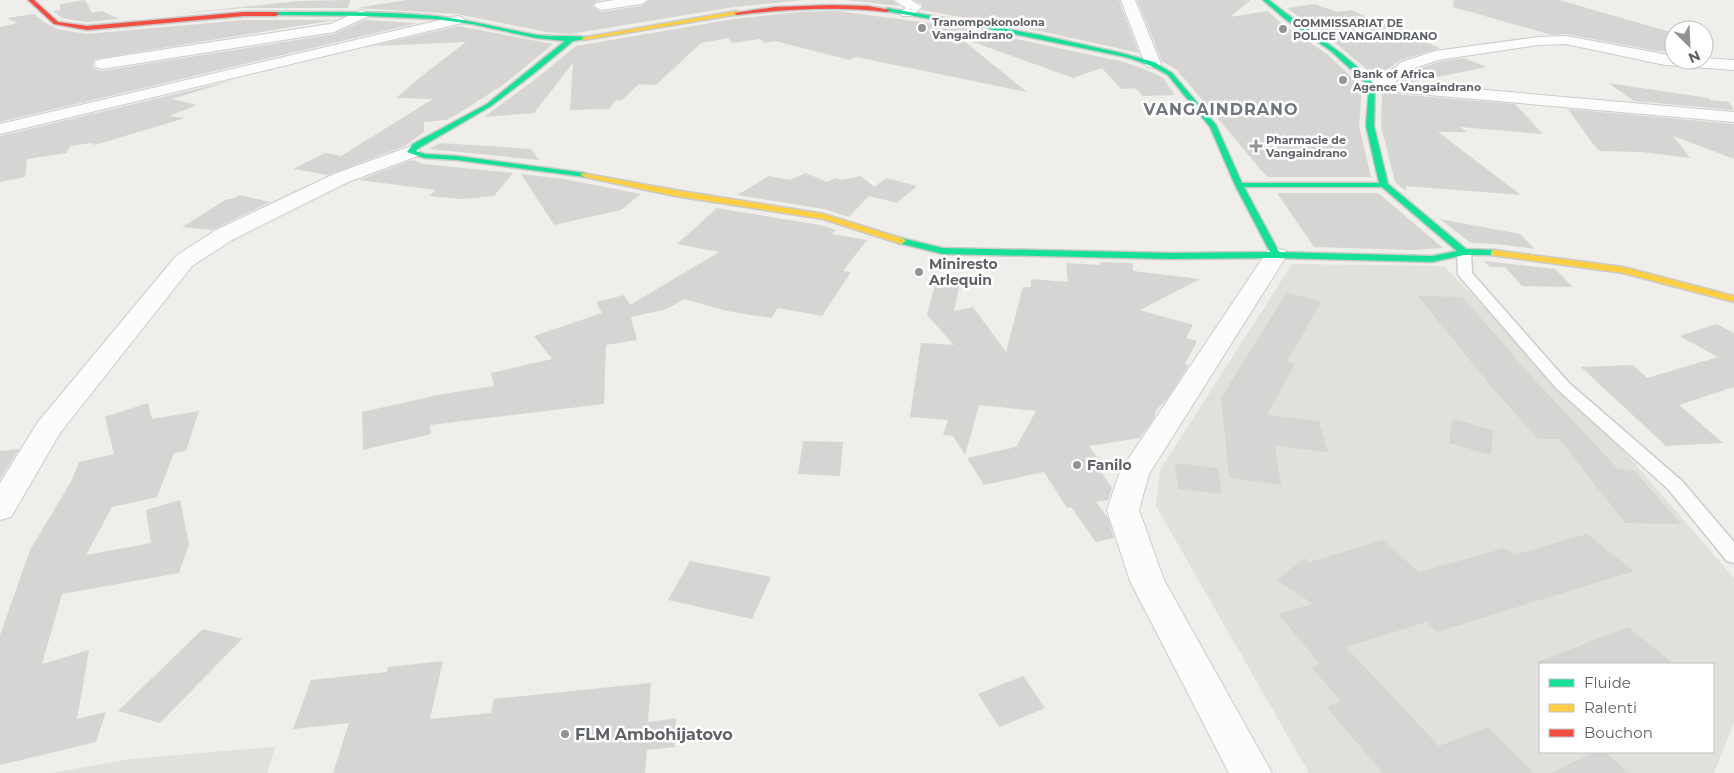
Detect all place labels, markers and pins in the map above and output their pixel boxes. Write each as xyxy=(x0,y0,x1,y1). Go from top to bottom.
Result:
place label: Tranompokonolona Vangaindrano xyxy=(931,15,1045,42)
place label: COMMISSARIAT DE POLICE VANGAINDRANO xyxy=(1293,16,1437,43)
marker: Tranompokonolona Vangaindrano xyxy=(916,22,928,34)
marker: COMMISSARIAT DE POLICE VANGAINDRANO xyxy=(1277,23,1289,35)
place label: Bank of Africa Agence Vangaindrano xyxy=(1352,67,1481,94)
marker: Bank of Africa Agence Vangaindrano xyxy=(1337,74,1349,86)
place label: Pharmacie de Vangaindrano xyxy=(1265,133,1347,160)
marker: Pharmacie de Vangaindrano xyxy=(1250,140,1262,152)
place label: Miniresto Arlequin xyxy=(928,255,998,289)
marker: Miniresto Arlequin xyxy=(913,266,925,278)
place label: Fanilo xyxy=(1087,456,1132,474)
marker: Fanilo xyxy=(1071,459,1083,471)
place label: FLM Ambohijatovo xyxy=(575,725,733,744)
marker: FLM Ambohijatovo xyxy=(559,728,571,740)

